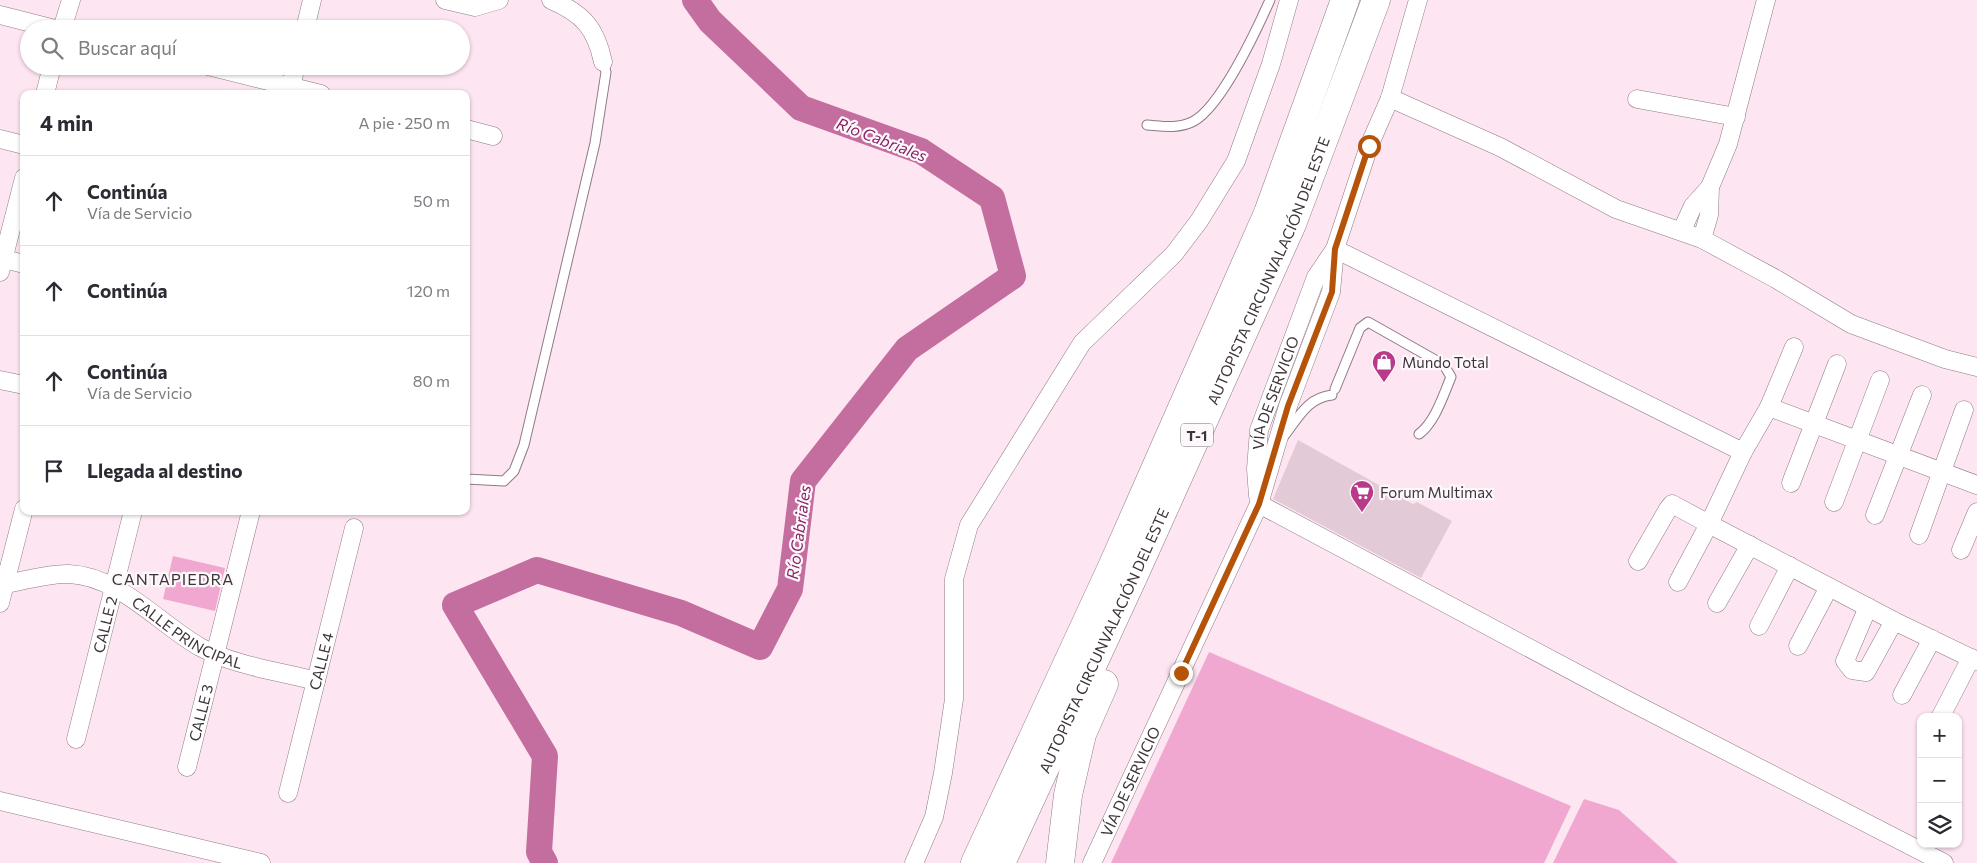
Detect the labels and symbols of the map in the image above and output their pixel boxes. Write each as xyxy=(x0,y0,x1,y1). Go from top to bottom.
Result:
water label: Río Cabriales xyxy=(834,113,930,165)
street label: AUTOPISTA CIRCUNVALACIÓN DEL ESTE xyxy=(1203,134,1333,407)
route start xyxy=(1358,135,1381,158)
street label: VÍA DE SERVICIO xyxy=(1248,334,1302,451)
shop icon: Mundo Total xyxy=(1371,349,1397,383)
place label: Mundo Total xyxy=(1402,353,1489,371)
road number: T-1 xyxy=(1181,424,1213,446)
supermarket icon: Forum Multimax xyxy=(1349,479,1375,513)
place label: Forum Multimax xyxy=(1380,483,1493,501)
water label: Río Cabriales xyxy=(782,484,814,580)
street label: AUTOPISTA CIRCUNVALACIÓN DEL ESTE xyxy=(1035,505,1172,776)
district label: CANTAPIEDRA xyxy=(112,569,234,588)
street label: CALLE PRINCIPAL xyxy=(129,592,245,672)
street label: CALLE 2 xyxy=(89,594,120,655)
street label: CALLE 4 xyxy=(305,630,337,692)
route end xyxy=(1170,662,1193,685)
street label: CALLE 3 xyxy=(185,682,216,743)
street label: VÍA DE SERVICIO xyxy=(1097,723,1163,839)

